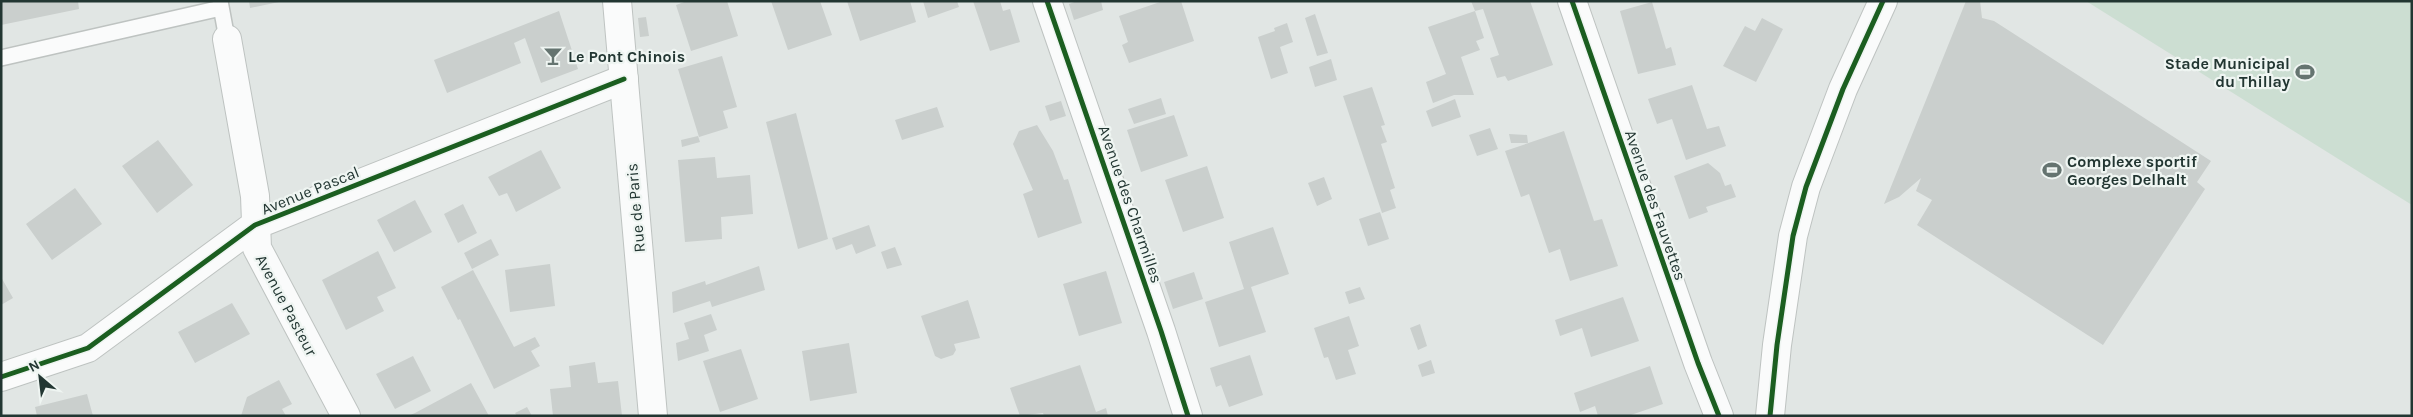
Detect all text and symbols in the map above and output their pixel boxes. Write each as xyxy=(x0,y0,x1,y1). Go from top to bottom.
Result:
bar icon: Le Pont Chinois xyxy=(542,45,564,67)
place label: Le Pont Chinois xyxy=(568,47,685,66)
place label: Stade Municipal du Thillay xyxy=(2165,54,2290,91)
sports icon: Stade Municipal du Thillay xyxy=(2294,61,2316,83)
street label: Avenue des Charmilles xyxy=(1095,123,1166,286)
street label: Avenue des Fauvettes xyxy=(1621,127,1690,283)
place label: Complexe sportif Georges Delhalt xyxy=(2067,152,2197,189)
sports icon: Complexe sportif Georges Delhalt xyxy=(2041,159,2063,181)
street label: Avenue Pascal xyxy=(258,162,362,219)
street label: Rue de Paris xyxy=(622,162,649,253)
street label: Avenue Pasteur xyxy=(252,251,321,359)
north arrow xyxy=(15,352,65,402)
text: N xyxy=(26,356,43,376)

